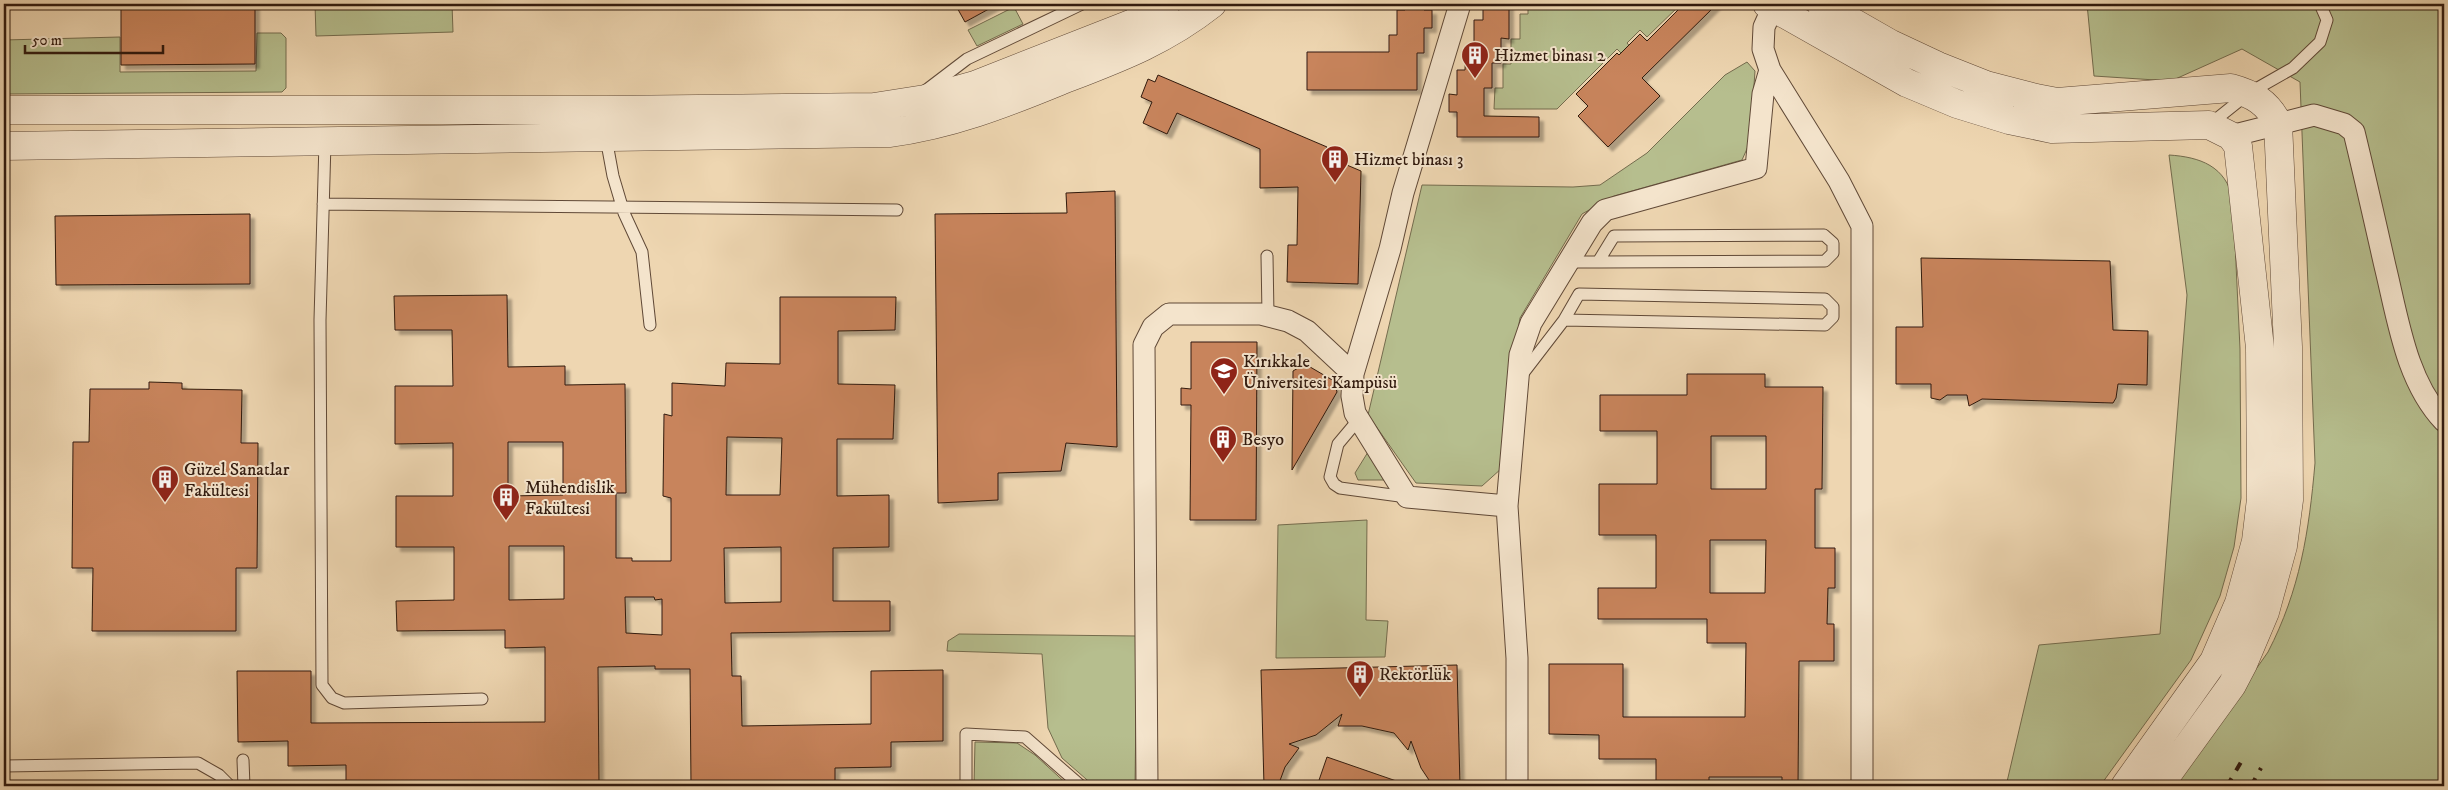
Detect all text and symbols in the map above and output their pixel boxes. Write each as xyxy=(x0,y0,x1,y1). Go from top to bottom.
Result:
scale bar xyxy=(25,22,162,54)
text: 50 m xyxy=(32,31,62,50)
building icon: Hizmet binası 2 xyxy=(1460,40,1490,79)
place label: Hizmet binası 2 xyxy=(1494,45,1606,67)
building icon: Hizmet binası 3 xyxy=(1320,144,1350,183)
place label: Hizmet binası 3 xyxy=(1354,149,1463,171)
place label: Kırıkkale Üniversitesi Kampüsü xyxy=(1243,351,1397,394)
school or university icon: Kırıkkale Üniversitesi Kampüsü xyxy=(1209,356,1239,395)
building icon: Besyo xyxy=(1208,424,1238,463)
place label: Besyo xyxy=(1242,429,1284,451)
place label: Güzel Sanatlar Fakültesi xyxy=(184,459,290,502)
building icon: Güzel Sanatlar Fakültesi xyxy=(150,464,180,503)
place label: Mühendislik Fakültesi xyxy=(525,477,615,520)
building icon: Mühendislik Fakültesi xyxy=(491,482,521,521)
building icon: Rektörlük xyxy=(1345,659,1375,698)
place label: Rektörlük xyxy=(1379,664,1451,686)

